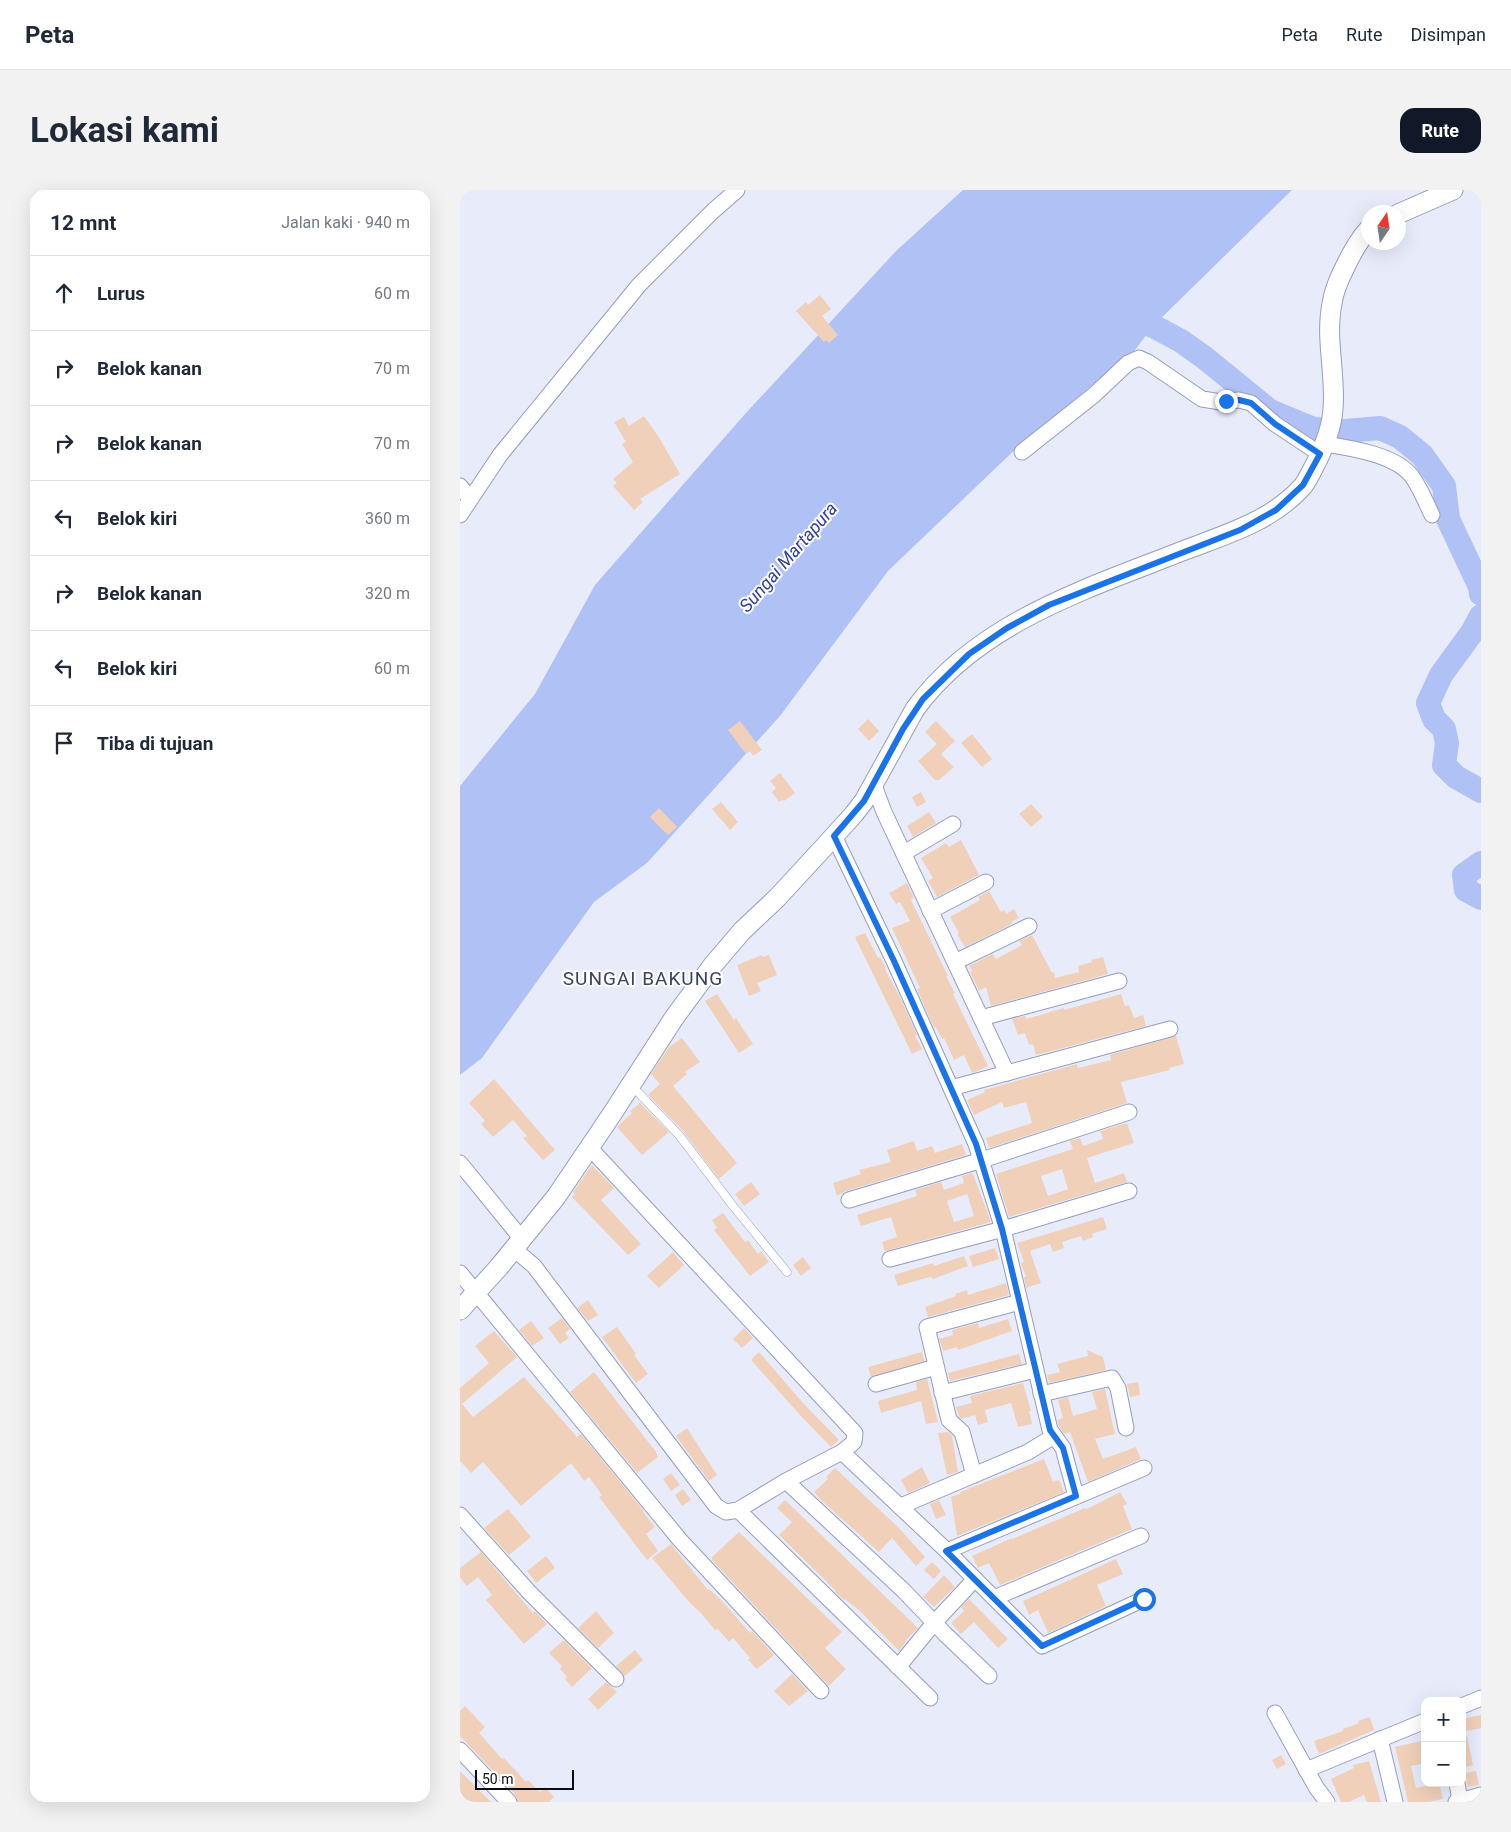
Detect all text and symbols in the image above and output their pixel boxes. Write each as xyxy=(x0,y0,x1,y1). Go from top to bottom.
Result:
text: Peta xyxy=(25,21,74,49)
text: Peta xyxy=(1282,24,1318,45)
text: Rute xyxy=(1346,24,1383,45)
text: Disimpan xyxy=(1411,24,1486,45)
button: Rute xyxy=(1400,108,1481,153)
text: Lokasi kami xyxy=(30,110,219,151)
north arrow xyxy=(1361,205,1406,250)
text: 12 mnt xyxy=(50,211,116,235)
text: Jalan kaki · 940 m xyxy=(281,213,410,232)
icon: ahead xyxy=(50,279,78,307)
text: Lurus xyxy=(97,282,145,305)
text: 60 m xyxy=(374,284,410,303)
icon: right xyxy=(50,354,78,382)
text: Belok kanan xyxy=(97,357,202,380)
text: 70 m xyxy=(374,359,410,378)
route end xyxy=(1215,390,1238,413)
icon: right xyxy=(50,429,78,457)
text: Belok kanan xyxy=(97,432,202,455)
text: 70 m xyxy=(374,434,410,453)
water label: Sungai Martapura xyxy=(735,498,841,616)
icon: left xyxy=(50,504,78,532)
text: Belok kiri xyxy=(97,507,177,530)
text: 360 m xyxy=(365,509,410,528)
icon: right xyxy=(50,579,78,607)
text: Belok kanan xyxy=(97,582,202,605)
text: 320 m xyxy=(365,584,410,603)
icon: left xyxy=(50,654,78,682)
text: Belok kiri xyxy=(97,657,177,680)
text: 60 m xyxy=(374,659,410,678)
icon: arrive xyxy=(50,729,78,757)
text: Tiba di tujuan xyxy=(97,732,213,755)
district label: SUNGAI BAKUNG xyxy=(563,967,723,990)
route start xyxy=(1133,1588,1156,1611)
map controls xyxy=(1421,1697,1466,1787)
button: + xyxy=(1421,1697,1466,1742)
button: − xyxy=(1421,1742,1466,1787)
scale bar xyxy=(475,1767,574,1790)
text: 50 m xyxy=(482,1771,514,1787)

